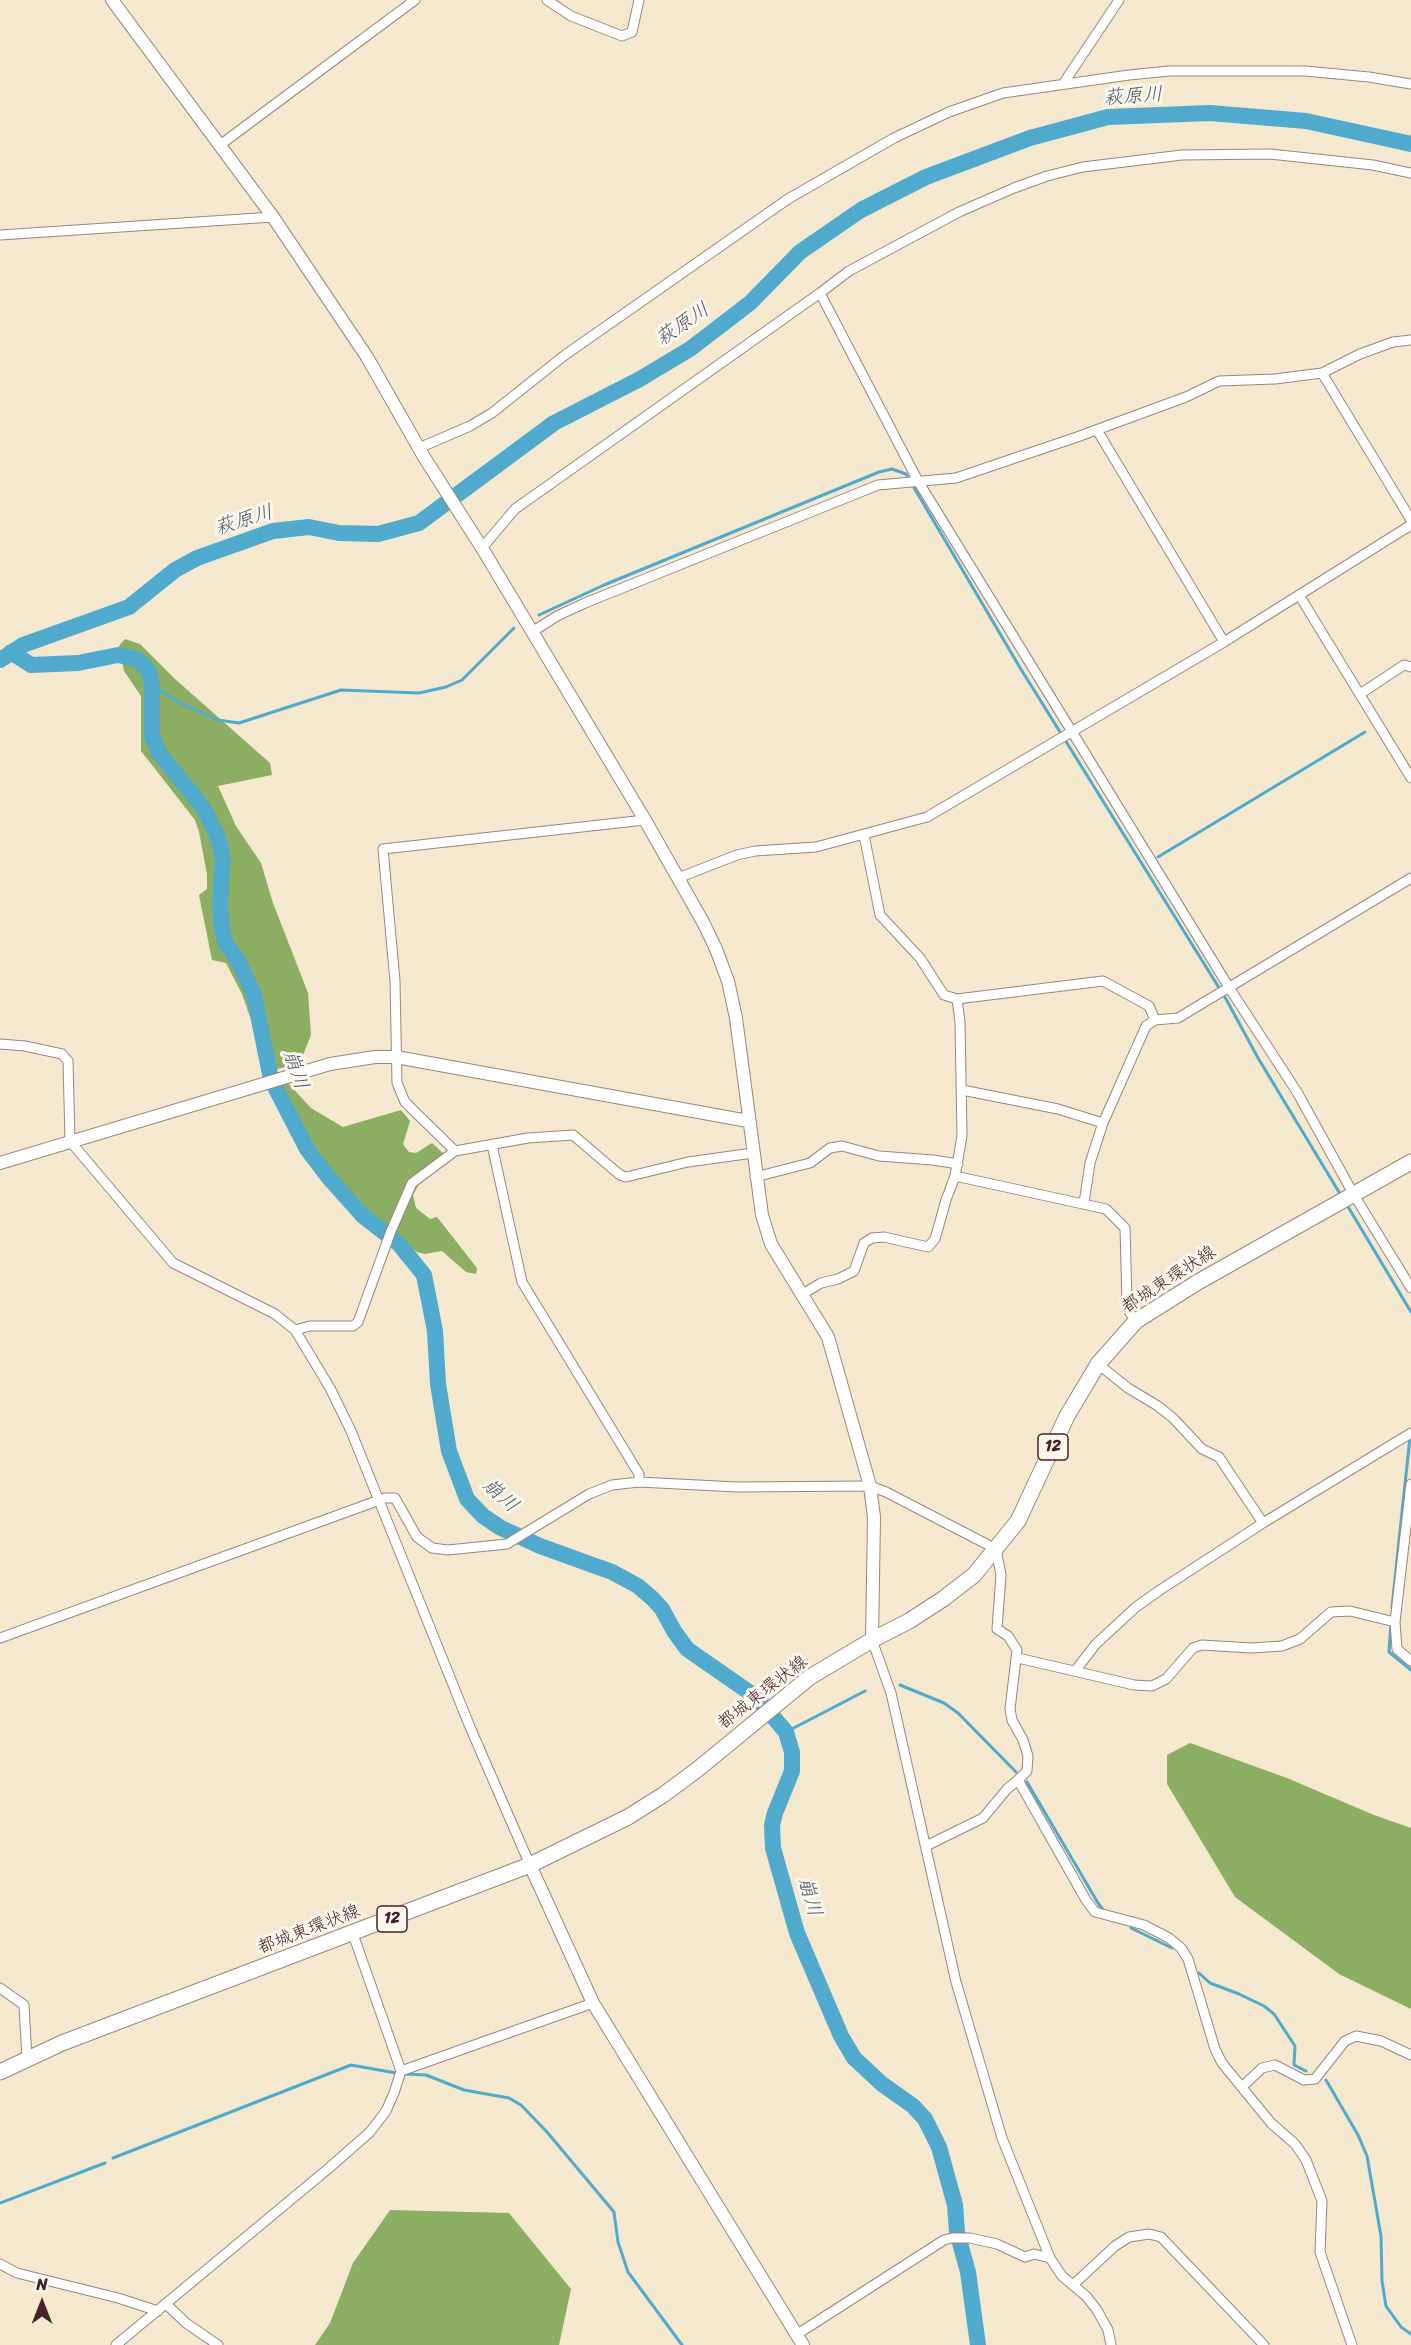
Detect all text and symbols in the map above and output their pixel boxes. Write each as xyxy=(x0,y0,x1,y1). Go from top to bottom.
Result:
water label: 萩原川 xyxy=(1102,83,1164,111)
water label: 萩原川 xyxy=(651,298,715,352)
water label: 萩原川 xyxy=(212,501,276,541)
water label: 崩川 xyxy=(277,1047,313,1093)
street label: 都城東環状線 xyxy=(1118,1242,1220,1318)
road number: 12 xyxy=(1038,1434,1068,1460)
water label: 崩川 xyxy=(477,1474,523,1518)
street label: 都城東環状線 xyxy=(714,1651,812,1735)
water label: 崩川 xyxy=(792,1874,826,1920)
street label: 都城東環状線 xyxy=(255,1901,363,1959)
road number: 12 xyxy=(377,1906,407,1932)
text: N xyxy=(36,2270,48,2299)
north arrow xyxy=(12,2273,72,2333)

